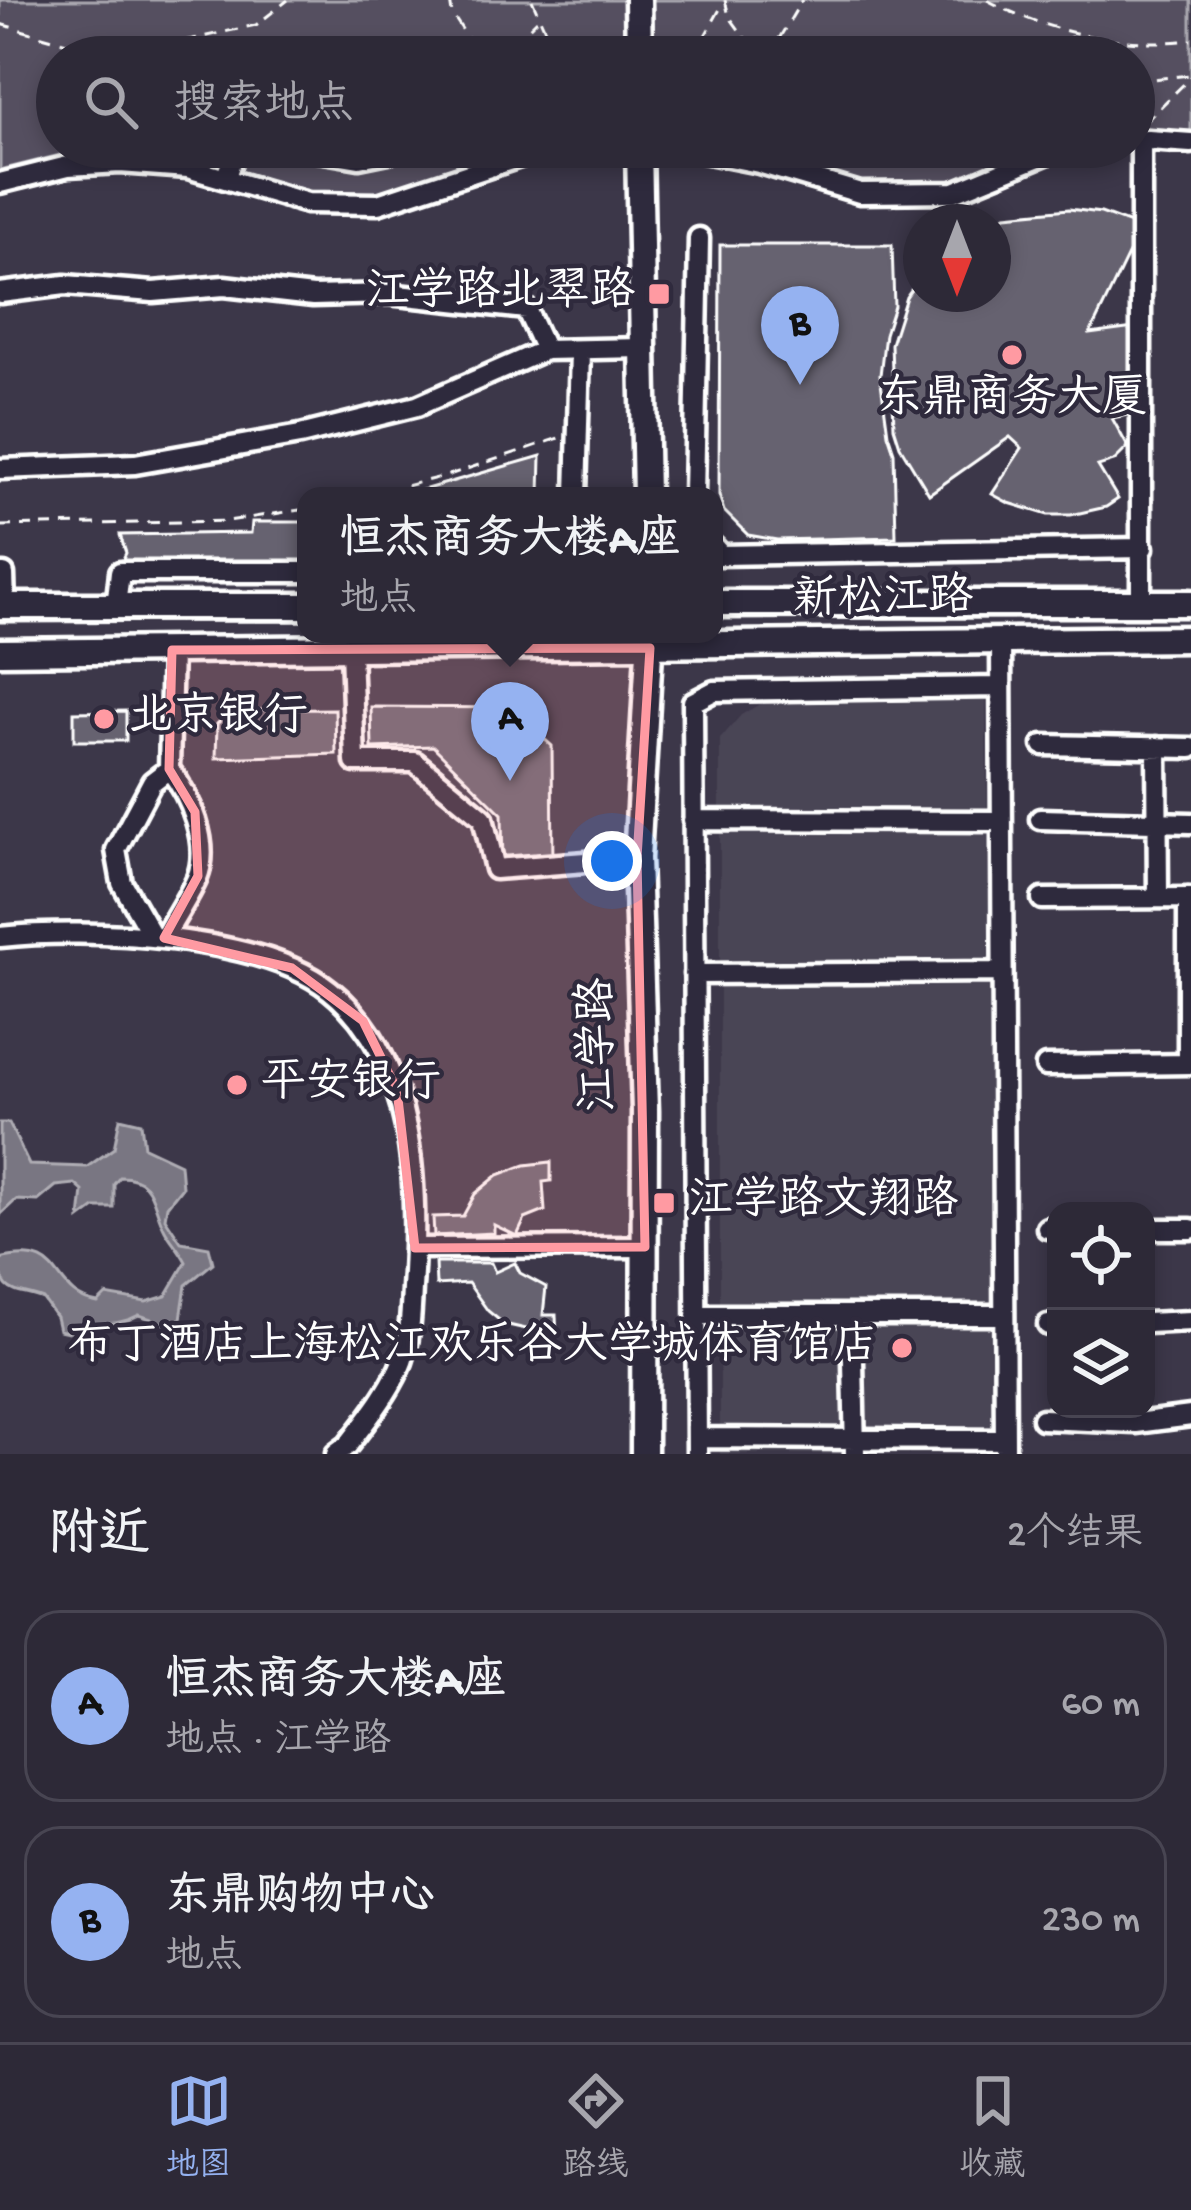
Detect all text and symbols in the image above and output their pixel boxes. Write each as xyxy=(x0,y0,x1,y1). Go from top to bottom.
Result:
search box xyxy=(36,36,1155,168)
icon: search xyxy=(78,69,144,135)
text: 搜索地点 xyxy=(174,81,354,134)
north arrow xyxy=(903,204,1011,312)
place label: 江学路北翠路 xyxy=(365,265,635,321)
marker: 江学路北翠路 xyxy=(646,281,672,307)
pin: B xyxy=(761,286,839,385)
marker: 东鼎商务大厦 xyxy=(999,342,1025,368)
place label: 东鼎商务大厦 xyxy=(877,373,1147,428)
popup xyxy=(297,487,723,643)
text: 恒杰商务大楼A座 xyxy=(339,516,681,569)
street label: 新松江路 xyxy=(792,570,973,629)
text: 地点 xyxy=(339,579,417,625)
pin: A xyxy=(471,682,549,781)
place label: 北京银行 xyxy=(128,691,308,746)
marker: 北京银行 xyxy=(91,706,117,732)
your location xyxy=(582,831,642,891)
street label: 江学路 xyxy=(570,977,629,1113)
place label: 平安银行 xyxy=(261,1057,441,1112)
marker: 平安银行 xyxy=(224,1072,250,1098)
place label: 江学路文翔路 xyxy=(688,1174,958,1230)
marker: 江学路文翔路 xyxy=(651,1190,677,1216)
map controls xyxy=(1047,1202,1155,1418)
button: locate xyxy=(1047,1202,1155,1310)
button: layers xyxy=(1047,1310,1155,1418)
place label: 布丁酒店上海松江欢乐谷大学城体育馆店 xyxy=(68,1319,878,1375)
marker: 布丁酒店上海松江欢乐谷大学城体育馆店 xyxy=(889,1335,915,1361)
text: 附近 xyxy=(48,1509,150,1569)
text: 2个结果 xyxy=(1007,1514,1143,1560)
text: 恒杰商务大楼A座 xyxy=(165,1657,507,1710)
text: A xyxy=(78,1683,102,1729)
text: 60 m xyxy=(1061,1683,1140,1729)
text: 地点 · 江学路 xyxy=(165,1720,391,1766)
text: 东鼎购物中心 xyxy=(165,1873,435,1926)
text: B xyxy=(80,1899,100,1945)
text: 230 m xyxy=(1042,1899,1140,1945)
text: 地点 xyxy=(165,1936,243,1982)
tab: 地图 xyxy=(166,2068,232,2187)
tab: 路线 xyxy=(563,2068,629,2187)
tab: 收藏 xyxy=(960,2068,1026,2187)

